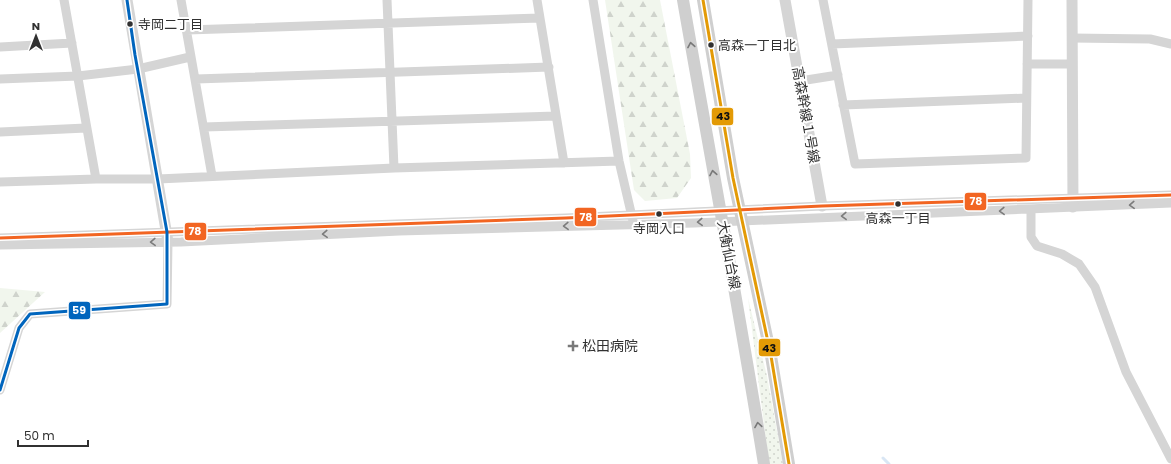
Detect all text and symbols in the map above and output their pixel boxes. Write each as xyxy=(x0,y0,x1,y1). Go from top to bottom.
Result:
place label: 寺岡二丁目 xyxy=(138,15,203,34)
north arrow xyxy=(16,16,56,56)
text: N xyxy=(32,18,40,34)
marker: 寺岡二丁目 xyxy=(125,19,135,29)
place label: 高森一丁目北 xyxy=(718,36,796,55)
marker: 高森一丁目北 xyxy=(706,40,716,50)
one-way arrow xyxy=(687,42,696,48)
street label: 高森幹線１号線 xyxy=(788,65,824,165)
line badge: 43 xyxy=(711,107,734,126)
text: 43 xyxy=(716,108,730,124)
one-way arrow xyxy=(709,170,718,177)
line badge: 78 xyxy=(964,192,987,211)
text: 78 xyxy=(969,193,983,209)
marker: 高森一丁目 xyxy=(893,199,903,209)
one-way arrow xyxy=(1129,200,1135,209)
one-way arrow xyxy=(999,206,1005,215)
line badge: 78 xyxy=(574,207,597,227)
text: 78 xyxy=(579,209,593,225)
marker: 寺岡入口 xyxy=(654,209,664,219)
place label: 高森一丁目 xyxy=(865,209,931,228)
one-way arrow xyxy=(841,212,847,220)
one-way arrow xyxy=(697,218,703,227)
place label: 寺岡入口 xyxy=(633,219,685,238)
street label: 大衡仙台線 xyxy=(713,219,745,291)
line badge: 78 xyxy=(184,222,207,241)
one-way arrow xyxy=(563,222,569,230)
text: 78 xyxy=(188,223,202,239)
one-way arrow xyxy=(322,230,328,239)
one-way arrow xyxy=(150,238,156,246)
line badge: 59 xyxy=(68,301,91,320)
text: 59 xyxy=(72,302,86,318)
place label: 松田病院 xyxy=(582,336,638,356)
line badge: 43 xyxy=(758,338,781,357)
marker: 松田病院 xyxy=(567,340,579,352)
text: 43 xyxy=(762,340,776,356)
scale bar xyxy=(18,422,88,448)
one-way arrow xyxy=(754,422,762,429)
text: 50 m xyxy=(24,427,55,444)

